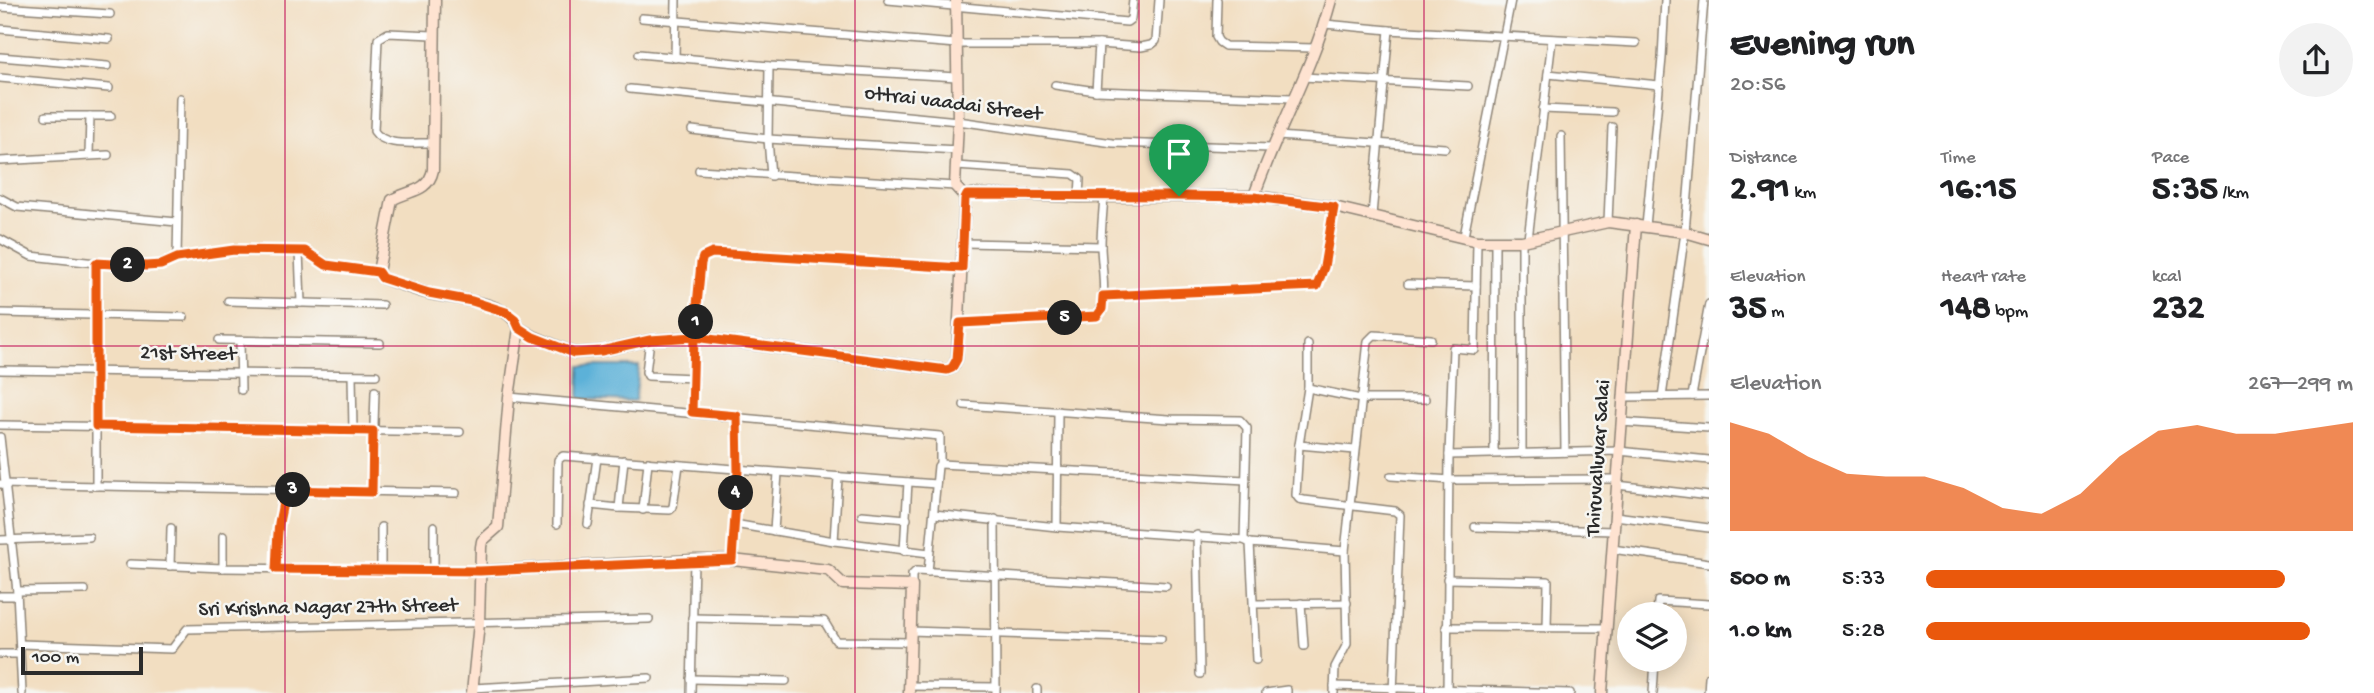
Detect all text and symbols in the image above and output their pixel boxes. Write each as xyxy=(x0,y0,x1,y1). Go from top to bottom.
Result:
button: share xyxy=(2279,23,2353,97)
text: Evening run xyxy=(1730,24,1914,68)
text: 20:56 xyxy=(1730,72,1785,99)
street label: ottrai vaadai Street xyxy=(863,82,1046,129)
pin xyxy=(1149,124,1209,196)
icon: arrive xyxy=(1160,135,1198,173)
text: Distance xyxy=(1730,147,1797,170)
text: Time xyxy=(1941,147,1976,170)
text: Pace xyxy=(2152,147,2189,170)
text: 2.91 xyxy=(1730,170,1790,211)
text: 16:15 xyxy=(1941,170,2016,211)
text: 5:35 xyxy=(2152,170,2218,211)
text: km xyxy=(1790,182,1816,205)
text: /km xyxy=(2218,182,2249,205)
pin: 2 xyxy=(110,247,146,282)
text: 2 xyxy=(123,253,132,276)
text: Elevation xyxy=(1730,266,1806,289)
text: Heart rate xyxy=(1941,266,2026,289)
text: kcal xyxy=(2152,266,2182,289)
text: 35 xyxy=(1730,289,1767,330)
text: 148 xyxy=(1941,289,1991,330)
text: 232 xyxy=(2152,289,2204,330)
pin: 5 xyxy=(1048,300,1082,336)
text: m xyxy=(1767,301,1785,324)
text: bpm xyxy=(1991,301,2028,324)
pin: 1 xyxy=(678,304,714,340)
text: 5 xyxy=(1060,306,1070,329)
text: 1 xyxy=(692,310,699,333)
street label: 21st Street xyxy=(140,342,239,368)
text: Elevation xyxy=(1730,371,1821,398)
text: 267–299 m xyxy=(2248,371,2353,398)
street label: Thiruvalluvar Salai xyxy=(1582,379,1618,538)
pin: 3 xyxy=(276,472,310,508)
pin: 4 xyxy=(718,476,754,510)
text: 3 xyxy=(288,478,297,501)
text: 4 xyxy=(731,481,740,504)
text: 500 m xyxy=(1730,566,1790,593)
text: 5:33 xyxy=(1842,566,1885,593)
street label: Sri Krishna Nagar 27th Street xyxy=(198,594,460,624)
map controls xyxy=(1617,602,1687,672)
button: layers xyxy=(1617,602,1687,672)
text: 1.0 km xyxy=(1730,618,1792,645)
text: 5:28 xyxy=(1842,618,1885,645)
scale bar xyxy=(21,644,144,676)
text: 100 m xyxy=(32,647,79,670)

